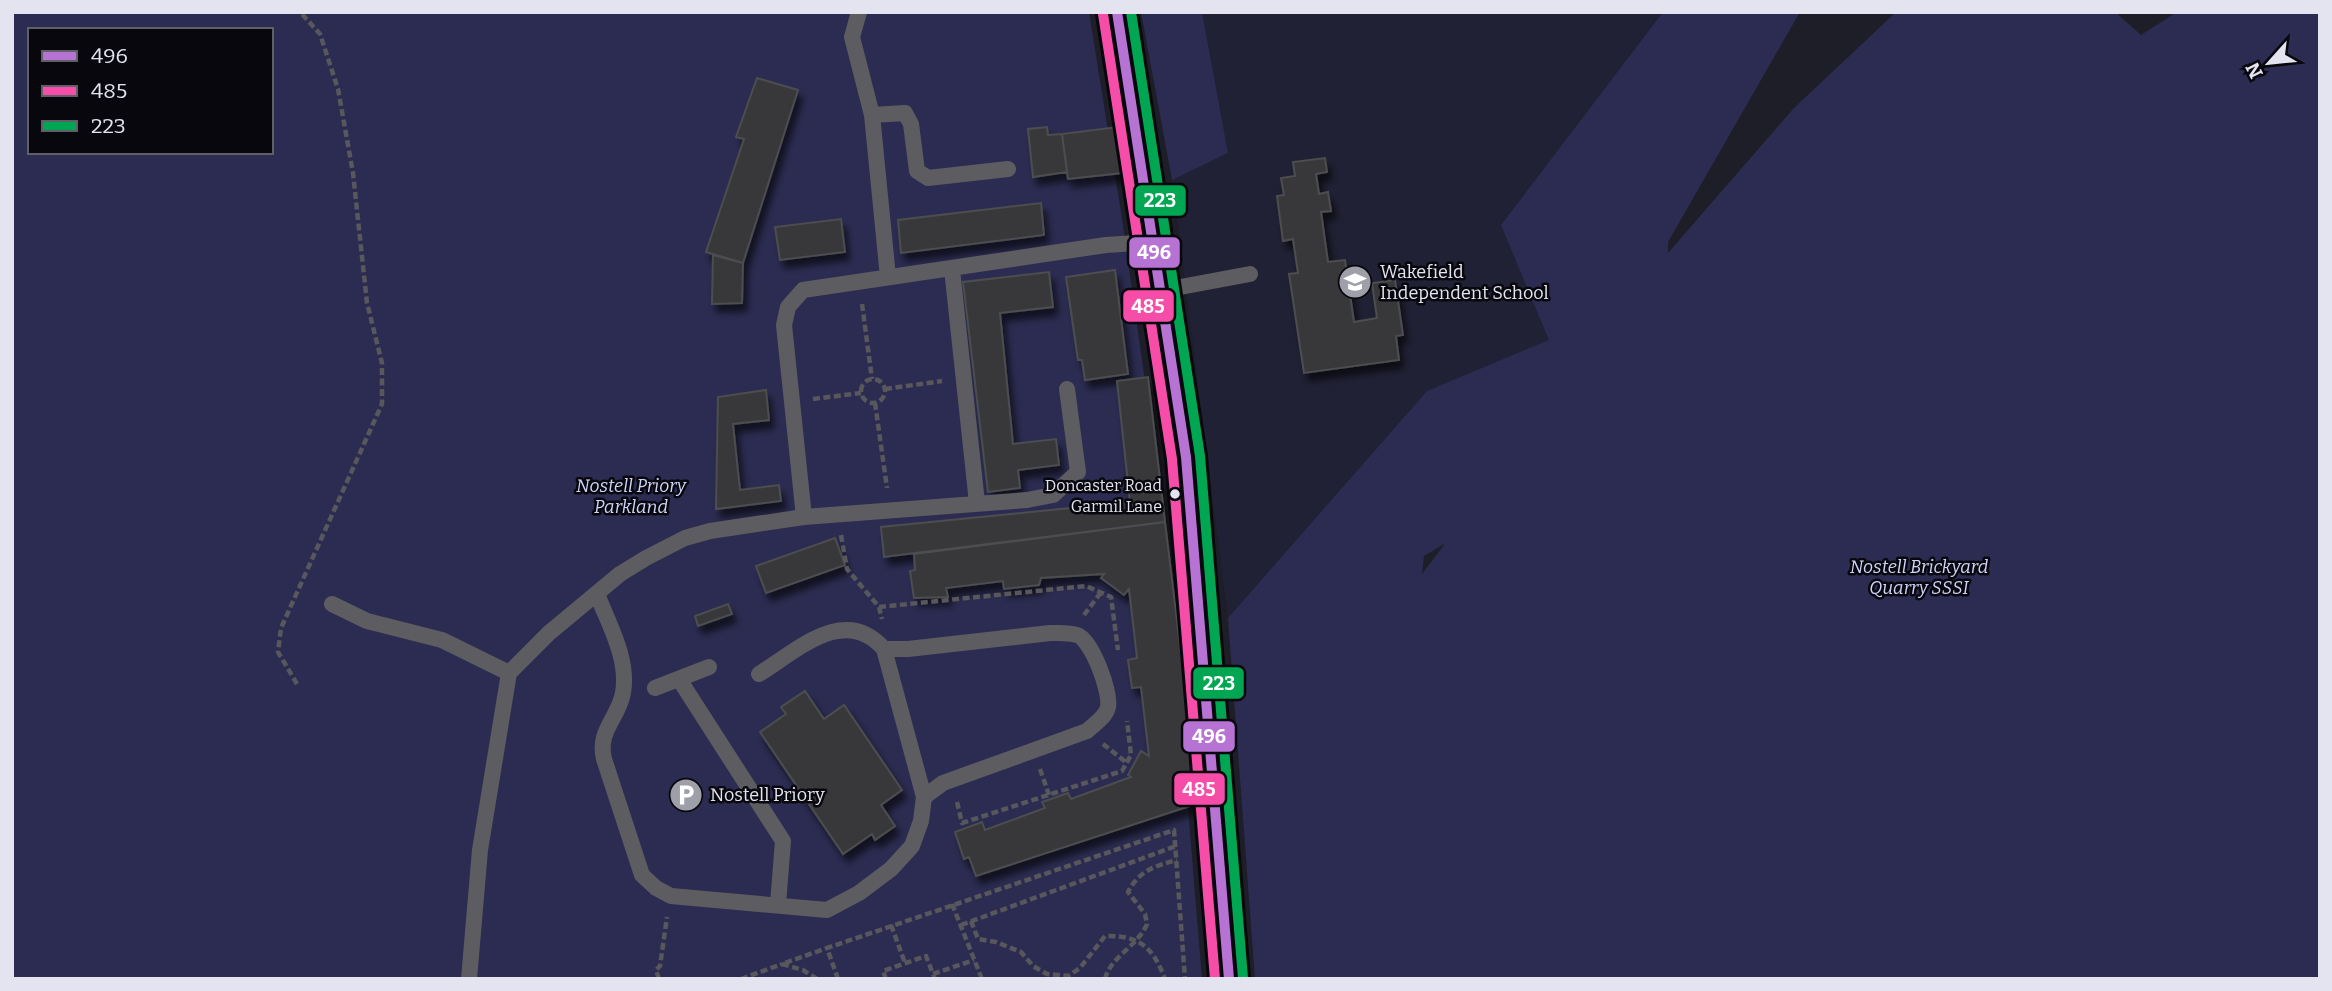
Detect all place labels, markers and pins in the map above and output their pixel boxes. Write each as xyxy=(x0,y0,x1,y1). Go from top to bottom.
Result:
place label: Wakefield Independent School xyxy=(1380,261,1549,304)
school or university icon: Wakefield Independent School xyxy=(1336,263,1374,301)
place label: Doncaster Road Garmil Lane xyxy=(1045,476,1163,516)
marker: Doncaster Road Garmil Lane xyxy=(1168,487,1182,501)
parking icon: Nostell Priory xyxy=(667,776,705,814)
place label: Nostell Priory xyxy=(710,784,825,806)

